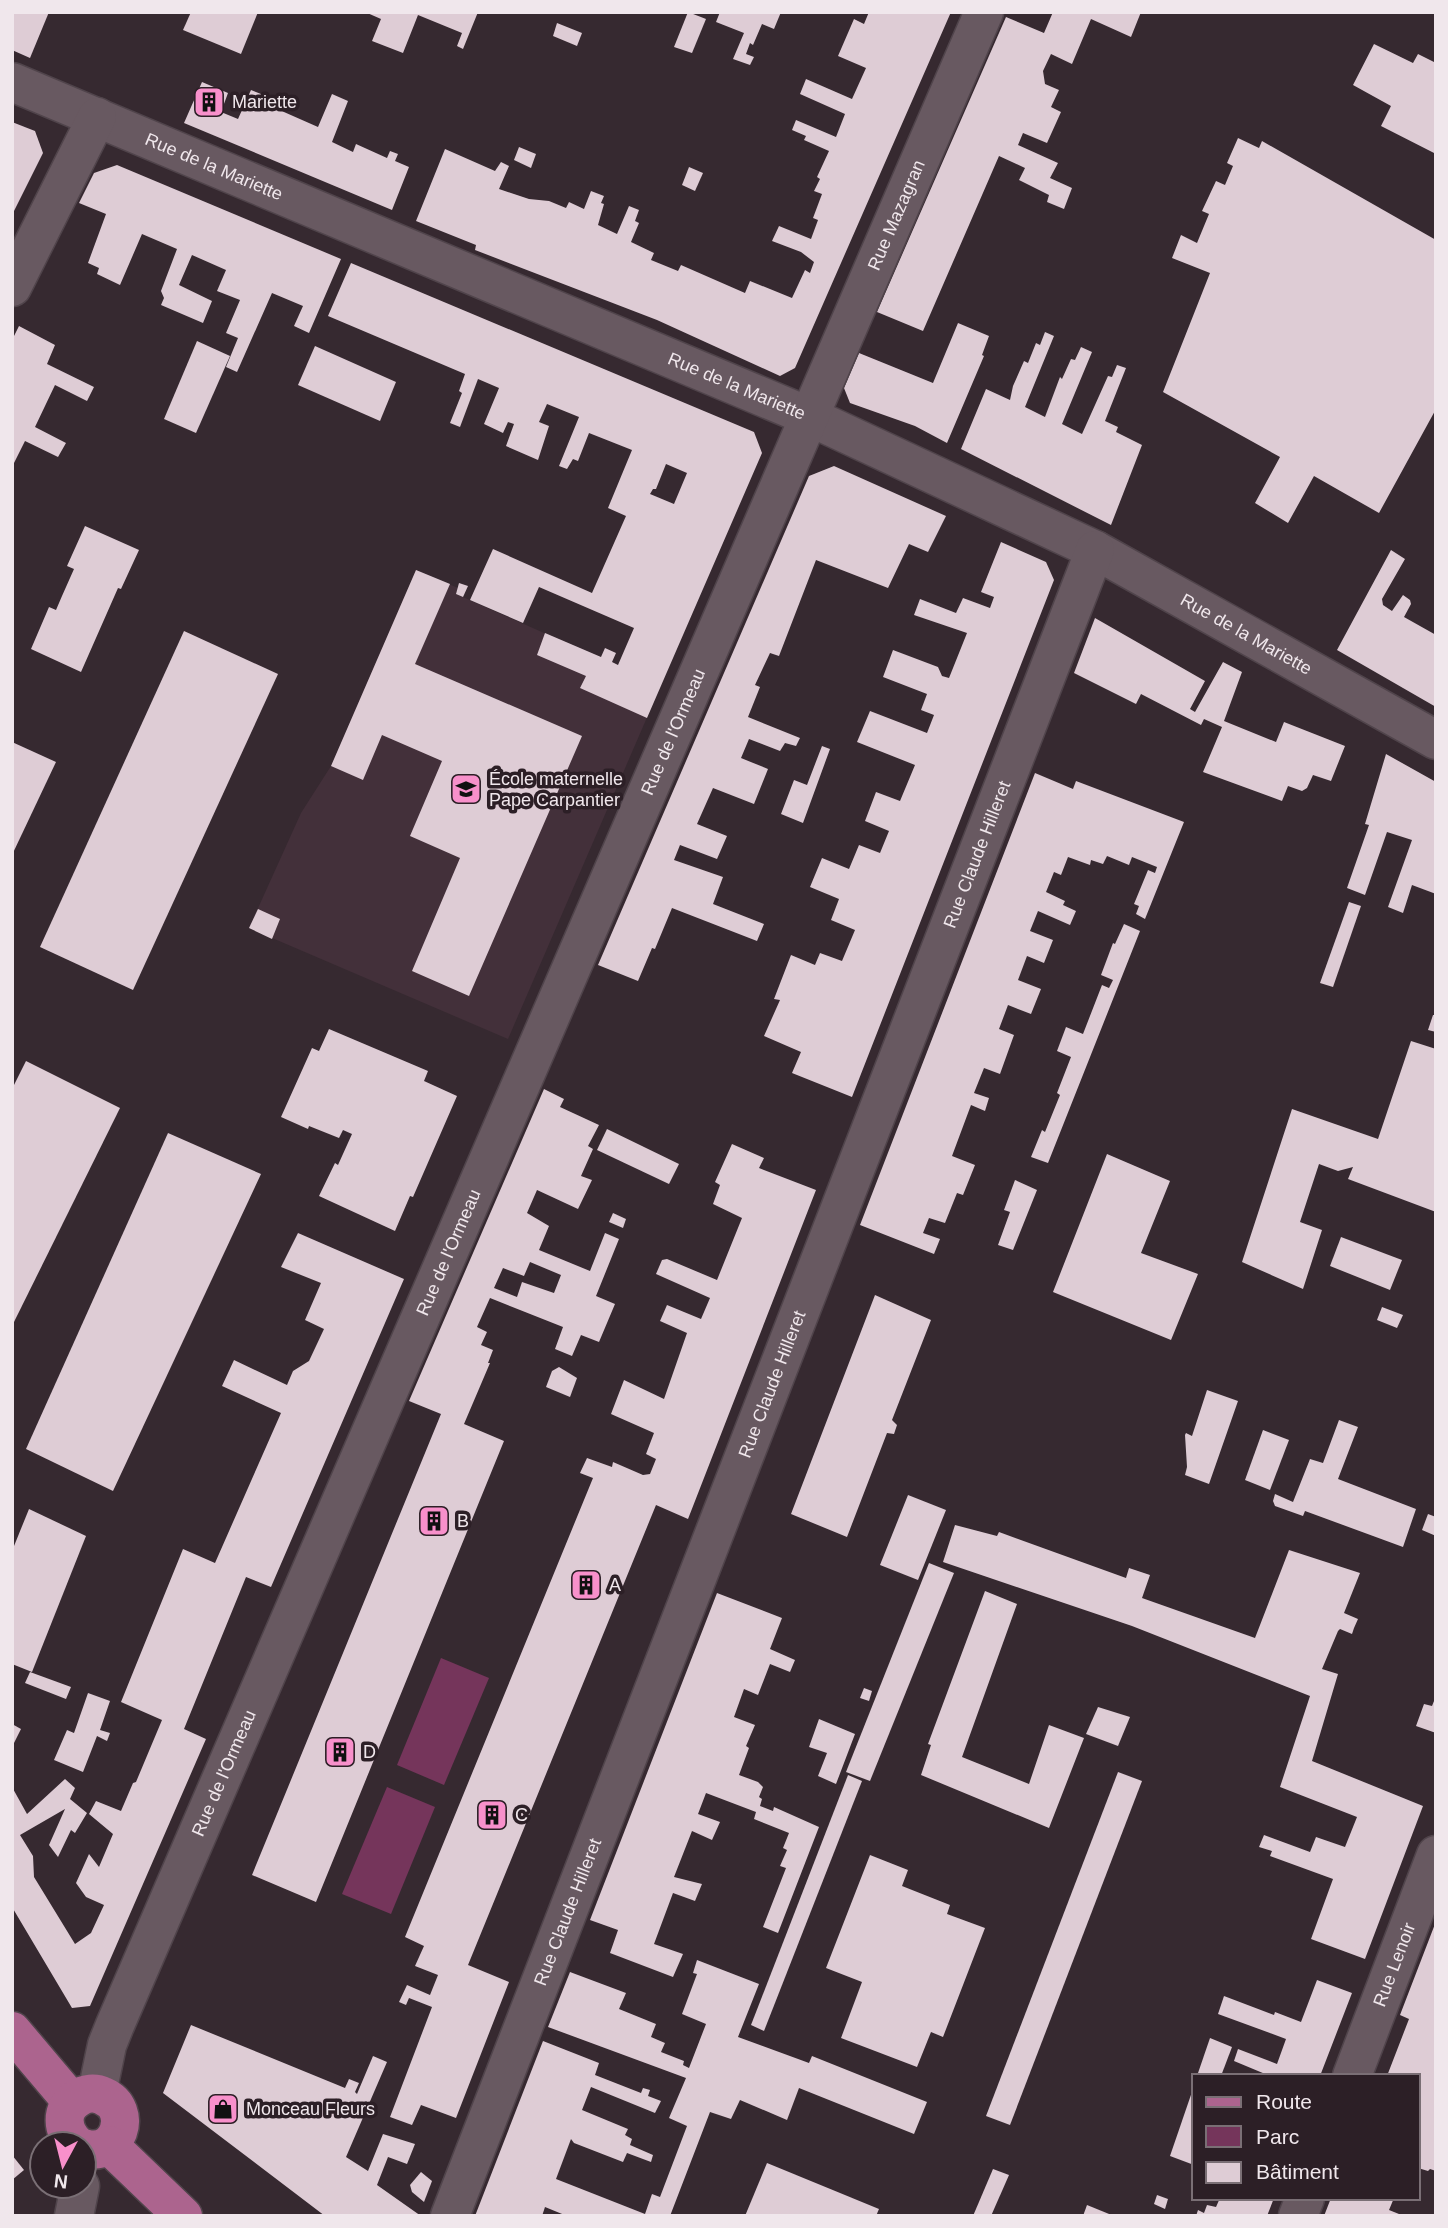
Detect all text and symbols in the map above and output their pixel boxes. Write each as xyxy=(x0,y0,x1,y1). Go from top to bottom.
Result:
building icon: Mariette xyxy=(192,85,226,119)
place label: Mariette xyxy=(232,92,297,112)
street label: Rue de la Mariette xyxy=(142,129,286,204)
street label: Rue Mazagran xyxy=(864,157,929,273)
street label: Rue de la Mariette xyxy=(665,348,809,424)
street label: Rue de la Mariette xyxy=(1177,590,1315,679)
street label: Rue de l'Ormeau xyxy=(637,666,709,798)
place label: École maternelle Pape Carpantier xyxy=(489,769,623,810)
school or university icon: École maternelle Pape Carpantier xyxy=(449,772,483,806)
street label: Rue Claude Hilleret xyxy=(940,778,1015,931)
street label: Rue de l'Ormeau xyxy=(412,1186,485,1319)
street label: Rue Claude Hilleret xyxy=(735,1308,810,1461)
building icon: B xyxy=(417,1504,451,1538)
place label: B xyxy=(457,1511,469,1531)
building icon: A xyxy=(569,1568,603,1602)
place label: A xyxy=(609,1575,621,1595)
street label: Rue de l'Ormeau xyxy=(188,1707,260,1839)
building icon: D xyxy=(323,1735,357,1769)
place label: D xyxy=(363,1742,376,1762)
building icon: C xyxy=(475,1798,509,1832)
place label: C xyxy=(515,1805,528,1825)
street label: Rue Claude Hilleret xyxy=(530,1836,605,1988)
street label: Rue Lenoir xyxy=(1369,1920,1419,2009)
legend xyxy=(1192,2074,1420,2200)
text: Route xyxy=(1256,2090,1312,2113)
shop icon: Monceau Fleurs xyxy=(206,2092,240,2126)
place label: Monceau Fleurs xyxy=(246,2099,375,2119)
text: Parc xyxy=(1256,2125,1299,2148)
north arrow xyxy=(28,2130,98,2200)
text: Bâtiment xyxy=(1256,2160,1339,2183)
text: N xyxy=(53,2170,69,2193)

